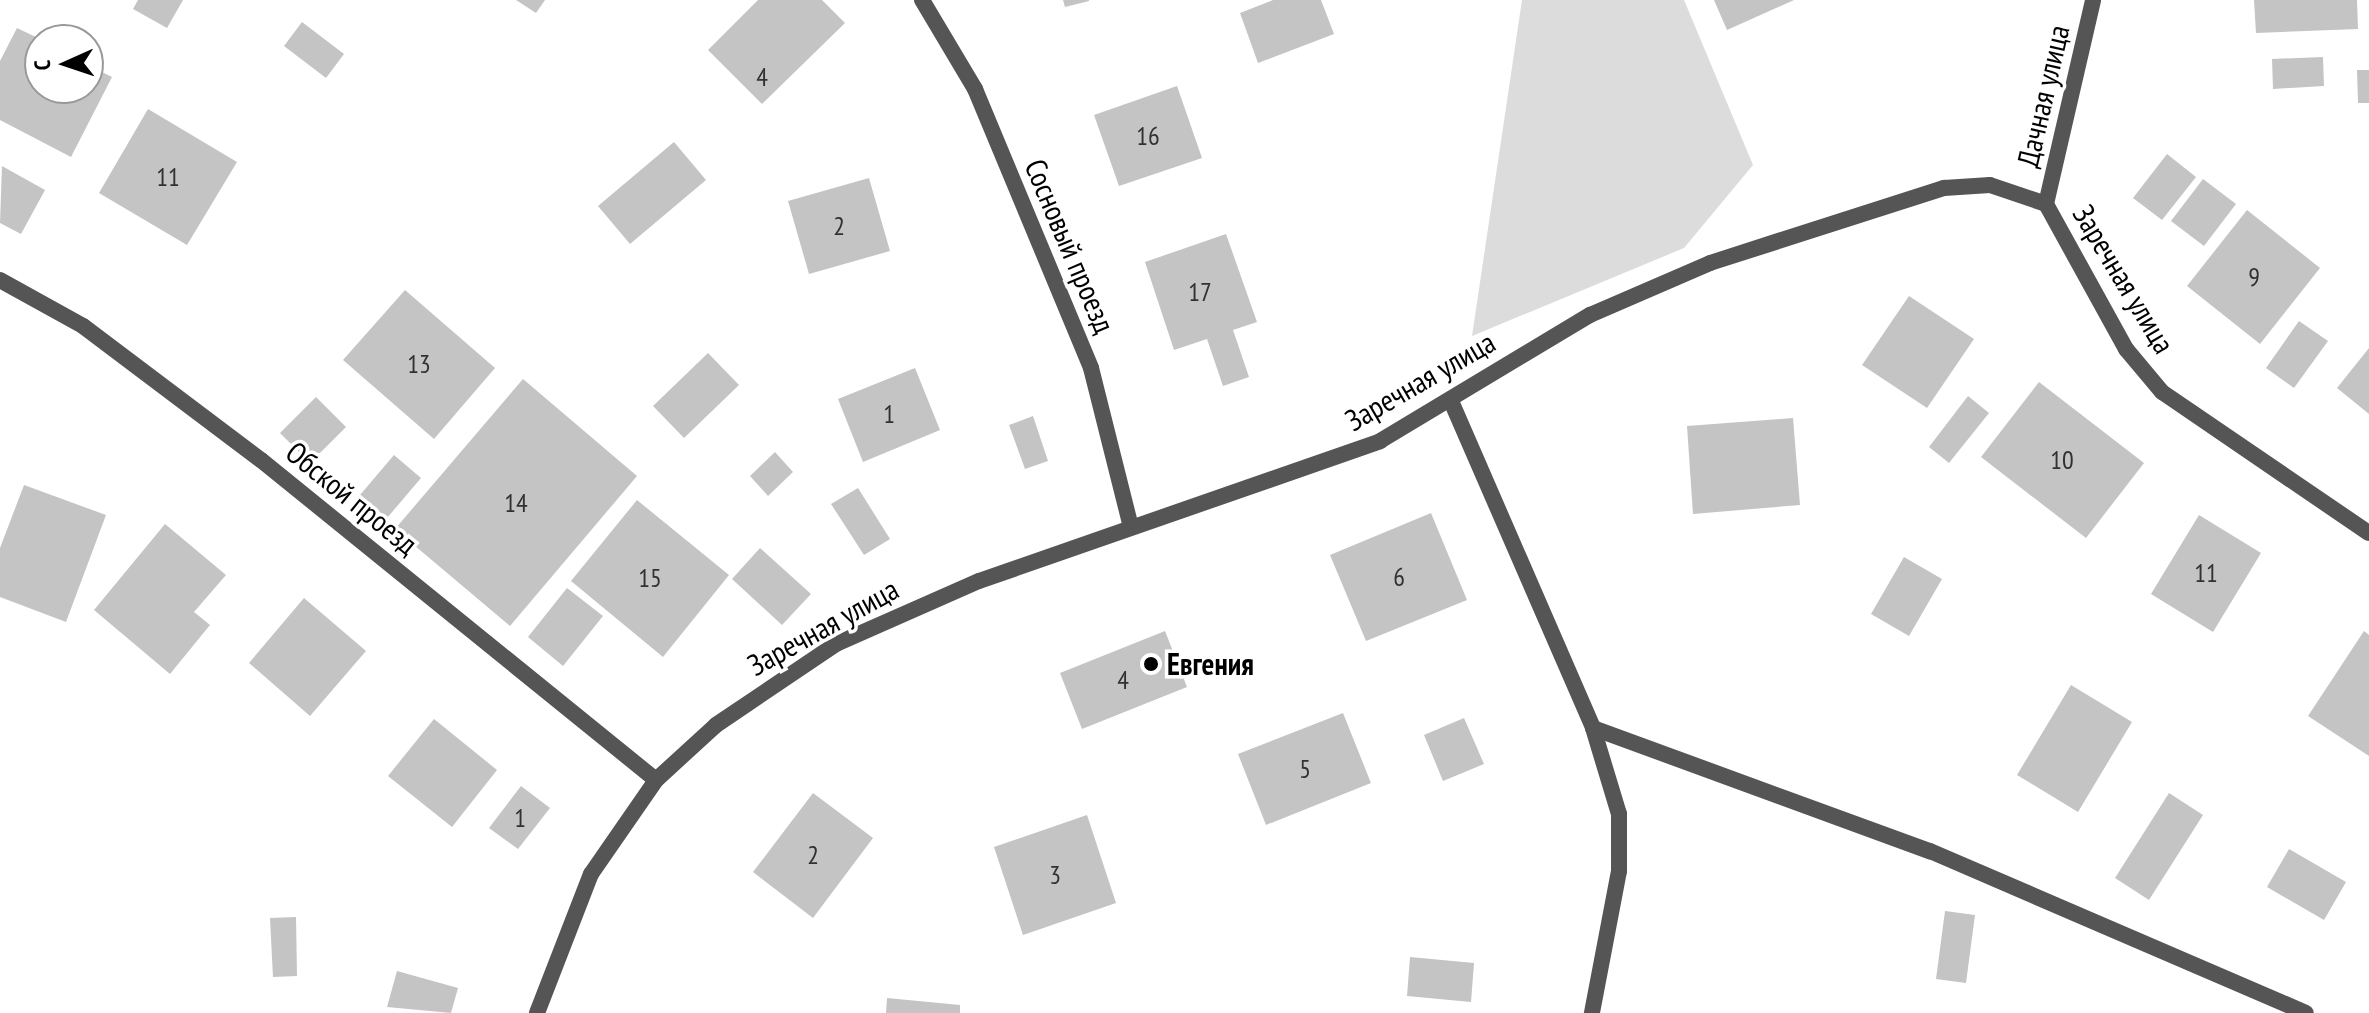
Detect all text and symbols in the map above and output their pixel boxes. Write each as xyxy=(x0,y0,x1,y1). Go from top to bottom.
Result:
street label: Дачная улица xyxy=(2009,21,2077,171)
north arrow xyxy=(24,24,104,104)
text: С xyxy=(28,59,56,71)
house number: 4 xyxy=(756,61,768,93)
house number: 16 xyxy=(1136,120,1160,152)
street label: Сосновый проезд xyxy=(1017,154,1123,338)
house number: 11 xyxy=(156,161,180,193)
street label: Заречная улица xyxy=(2066,198,2182,360)
house number: 2 xyxy=(833,210,845,242)
house number: 9 xyxy=(2248,261,2260,293)
house number: 17 xyxy=(1188,276,1212,308)
street label: Заречная улица xyxy=(1339,324,1501,438)
house number: 13 xyxy=(407,348,431,380)
house number: 1 xyxy=(883,398,895,430)
street label: Обской проезд xyxy=(279,434,425,562)
house number: 10 xyxy=(2050,444,2074,476)
house number: 14 xyxy=(504,487,528,519)
house number: 11 xyxy=(2194,557,2218,589)
house number: 6 xyxy=(1393,561,1405,593)
house number: 15 xyxy=(638,562,662,594)
street label: Заречная улица xyxy=(741,571,905,683)
place label: Евгения xyxy=(1167,646,1254,682)
marker: Евгения xyxy=(1142,655,1160,673)
house number: 4 xyxy=(1117,664,1129,696)
house number: 5 xyxy=(1299,753,1311,785)
house number: 1 xyxy=(514,802,526,834)
house number: 2 xyxy=(807,839,819,871)
house number: 3 xyxy=(1049,859,1061,891)

